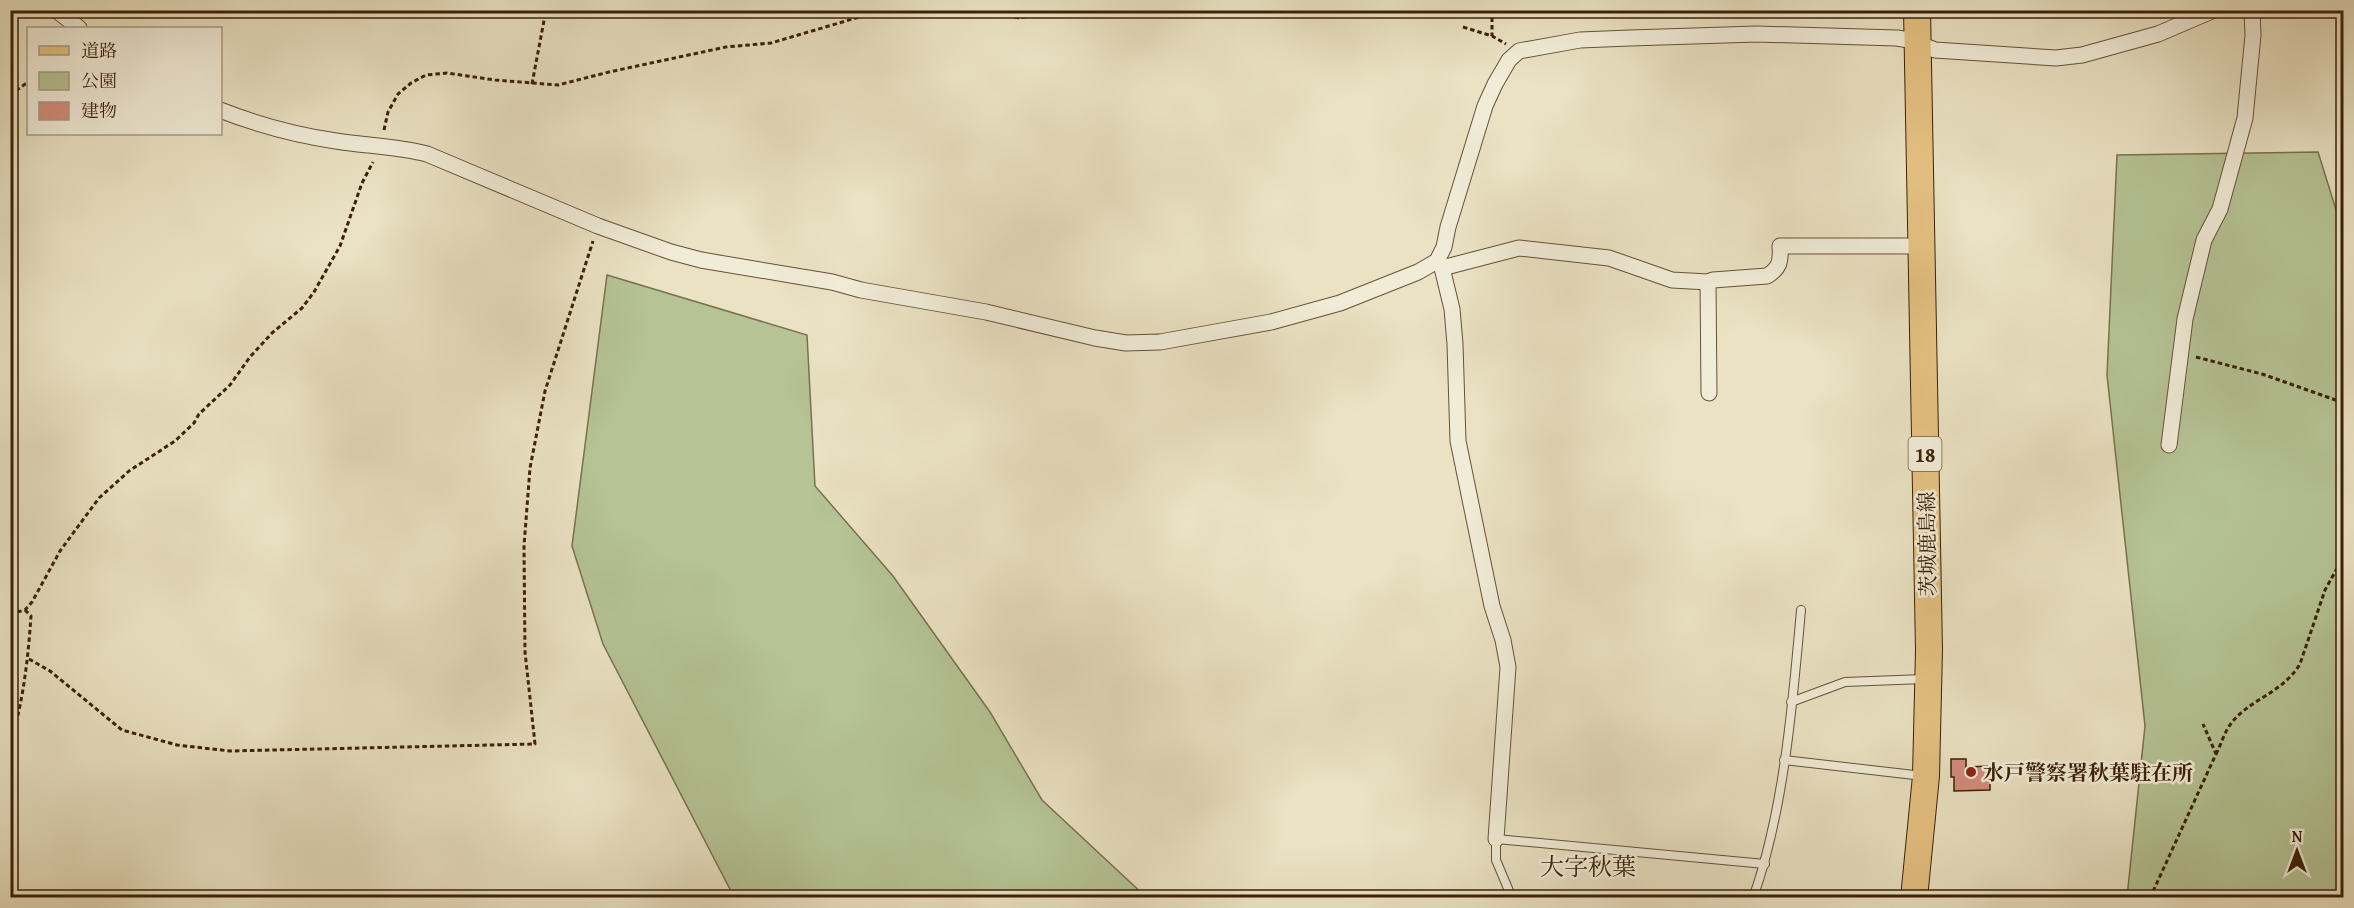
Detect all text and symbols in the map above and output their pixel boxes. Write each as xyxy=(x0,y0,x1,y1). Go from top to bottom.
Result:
legend xyxy=(27,27,222,135)
text: 道路 xyxy=(81,37,117,64)
text: 公園 xyxy=(81,67,117,94)
text: 建物 xyxy=(81,97,117,124)
road number: 18 xyxy=(1908,437,1942,471)
street label: 茨城鹿島線 xyxy=(1911,491,1943,597)
place label: 水戸警察署秋葉駐在所 xyxy=(1983,757,2193,788)
marker: 水戸警察署秋葉駐在所 xyxy=(1964,765,1978,779)
north arrow xyxy=(2267,821,2327,881)
text: N xyxy=(2292,824,2303,848)
district label: 大字秋葉 xyxy=(1540,849,1636,884)

